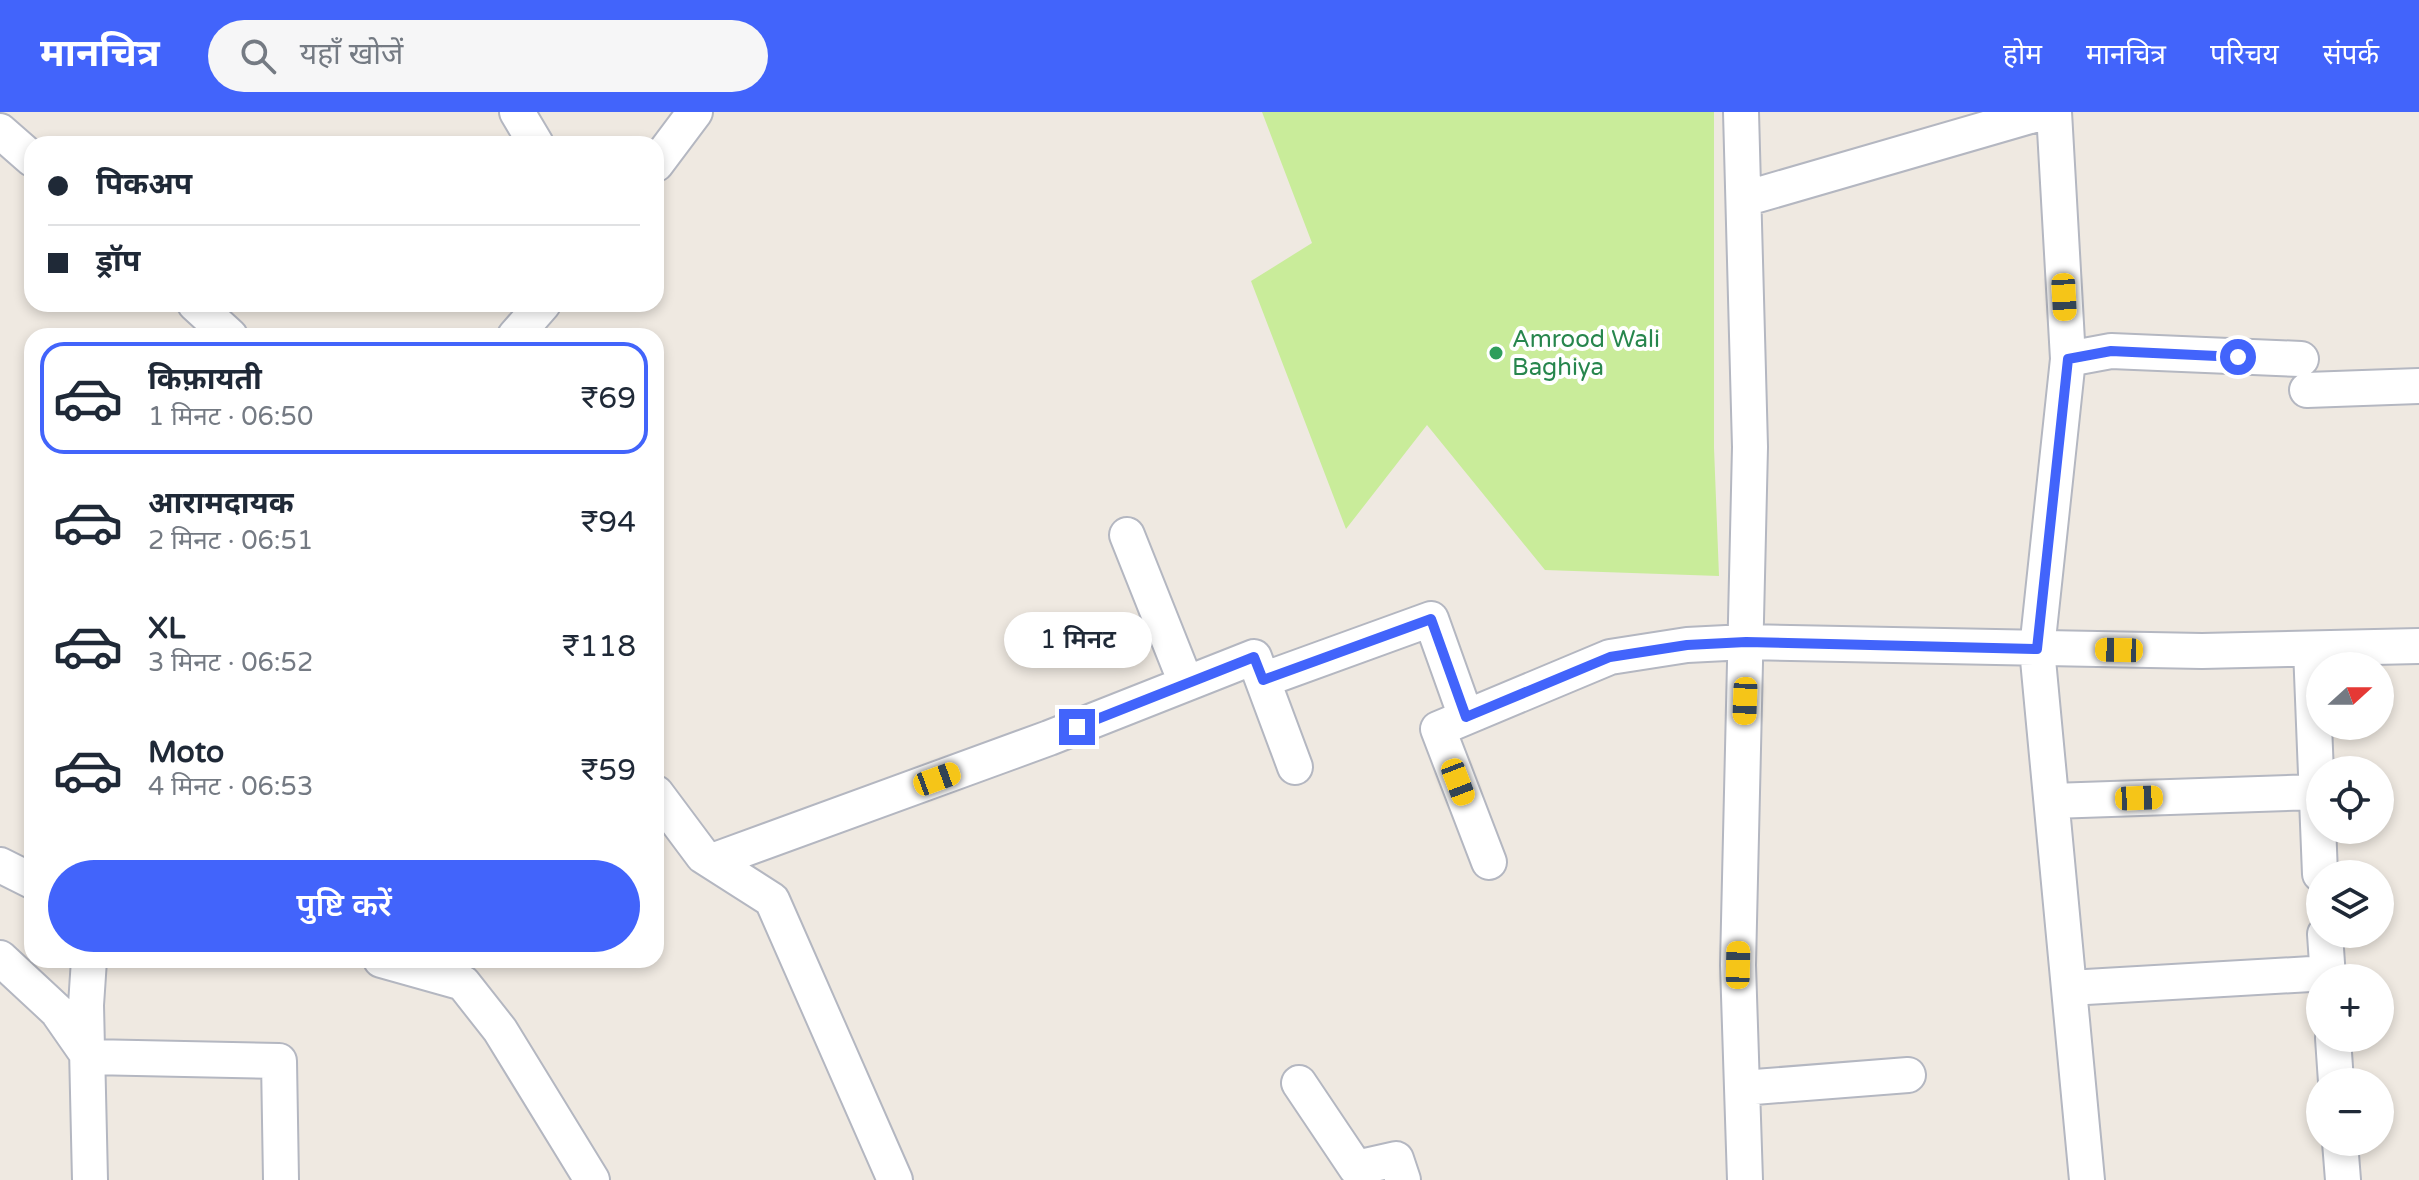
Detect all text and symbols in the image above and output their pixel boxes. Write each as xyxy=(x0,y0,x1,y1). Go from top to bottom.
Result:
search box xyxy=(208,20,768,92)
text: मानचित्र xyxy=(40,31,160,77)
icon: search xyxy=(236,34,280,78)
text: यहाँ खोजें xyxy=(300,36,403,73)
text: होम xyxy=(2003,38,2042,72)
text: मानचित्र xyxy=(2086,38,2166,72)
text: परिचय xyxy=(2210,38,2279,72)
text: संपर्क xyxy=(2323,38,2379,72)
text: पिकअप xyxy=(96,166,192,203)
text: ड्रॉप xyxy=(96,243,140,280)
car xyxy=(2051,272,2077,322)
place label: Amrood Wali Baghiya xyxy=(1512,325,1660,382)
route start xyxy=(2220,339,2256,375)
marker: Amrood Wali Baghiya xyxy=(1487,344,1505,362)
text: किफ़ायती xyxy=(148,361,262,398)
icon: car xyxy=(52,362,124,434)
text: ₹69 xyxy=(581,380,636,417)
text: 1 मिनट · 06:50 xyxy=(148,401,313,432)
text: आरामदायक xyxy=(148,485,294,522)
icon: car xyxy=(52,486,124,558)
text: ₹94 xyxy=(581,504,636,541)
text: 2 मिनट · 06:51 xyxy=(148,525,313,556)
icon: car xyxy=(52,610,124,682)
text: XL xyxy=(148,610,185,647)
callout: 1 मिनट xyxy=(1003,611,1151,667)
text: 1 मिनट xyxy=(1040,624,1116,655)
text: ₹118 xyxy=(562,628,636,665)
car xyxy=(2095,638,2143,662)
text: 3 मिनट · 06:52 xyxy=(148,647,313,678)
north arrow xyxy=(2306,652,2394,740)
map controls xyxy=(2306,652,2394,1156)
car xyxy=(1732,677,1758,725)
route end xyxy=(1059,709,1095,745)
icon: car xyxy=(52,734,124,806)
text: Moto xyxy=(148,734,224,771)
text: ₹59 xyxy=(581,752,636,789)
car xyxy=(1438,755,1478,809)
button: locate xyxy=(2306,756,2394,844)
car xyxy=(910,760,964,798)
text: 4 मिनट · 06:53 xyxy=(148,771,313,802)
car xyxy=(2115,785,2163,811)
button: पुष्टि करें xyxy=(48,860,640,952)
button: layers xyxy=(2306,860,2394,948)
car xyxy=(1726,941,1750,989)
button: + xyxy=(2306,964,2394,1052)
button: − xyxy=(2306,1068,2394,1156)

